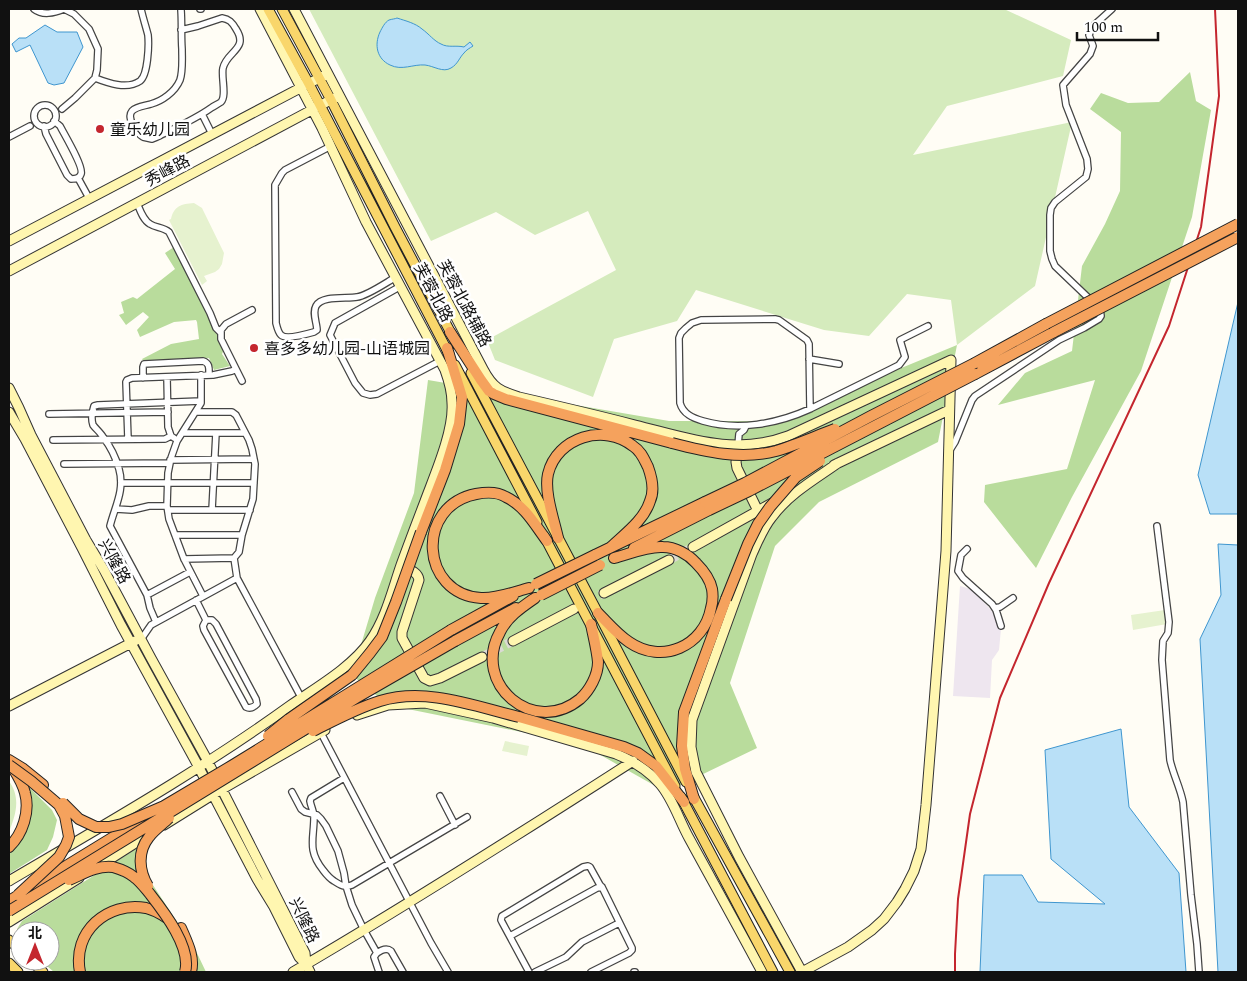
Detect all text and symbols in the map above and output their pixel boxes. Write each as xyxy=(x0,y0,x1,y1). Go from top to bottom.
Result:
scale bar xyxy=(1077,10,1158,42)
text: 100 m xyxy=(1084,16,1123,39)
place label: 童乐幼儿园 xyxy=(110,118,190,142)
marker: 童乐幼儿园 xyxy=(94,123,106,135)
street label: 秀峰路 xyxy=(141,149,194,193)
street label: 芙蓉北路辅路 xyxy=(431,255,497,351)
street label: 芙蓉北路 xyxy=(407,259,459,326)
place label: 喜多多幼儿园-山语城园 xyxy=(264,337,430,361)
marker: 喜多多幼儿园-山语城园 xyxy=(248,342,260,354)
street label: 兴隆路 xyxy=(92,535,136,588)
street label: 兴隆路 xyxy=(283,894,325,947)
north arrow xyxy=(10,921,60,971)
text: 北 xyxy=(28,923,42,944)

